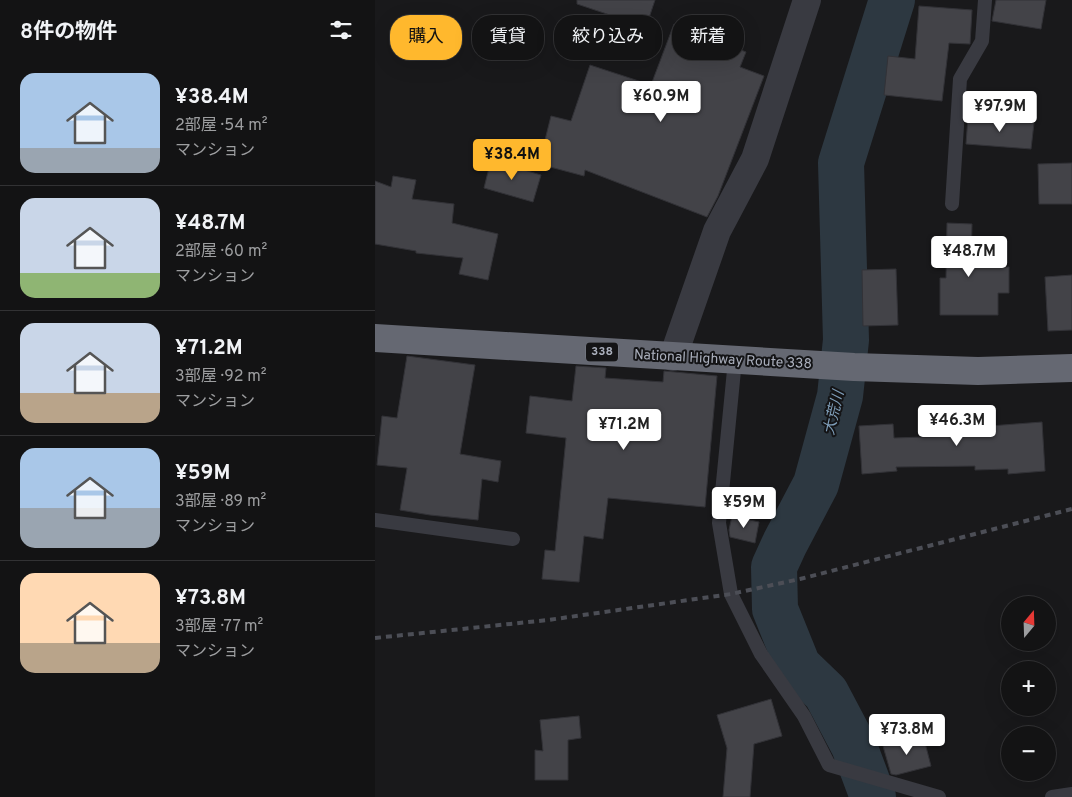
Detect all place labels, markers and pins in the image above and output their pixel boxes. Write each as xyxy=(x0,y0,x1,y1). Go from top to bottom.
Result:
pin: ¥60.9M xyxy=(620,80,702,123)
pin: ¥97.9M xyxy=(959,90,1041,133)
pin: ¥38.4M xyxy=(471,138,553,181)
pin: ¥48.7M xyxy=(928,236,1010,278)
pin: ¥46.3M xyxy=(916,404,998,447)
pin: ¥71.2M xyxy=(583,408,665,451)
pin: ¥59M xyxy=(714,486,774,529)
pin: ¥73.8M xyxy=(866,714,948,756)

